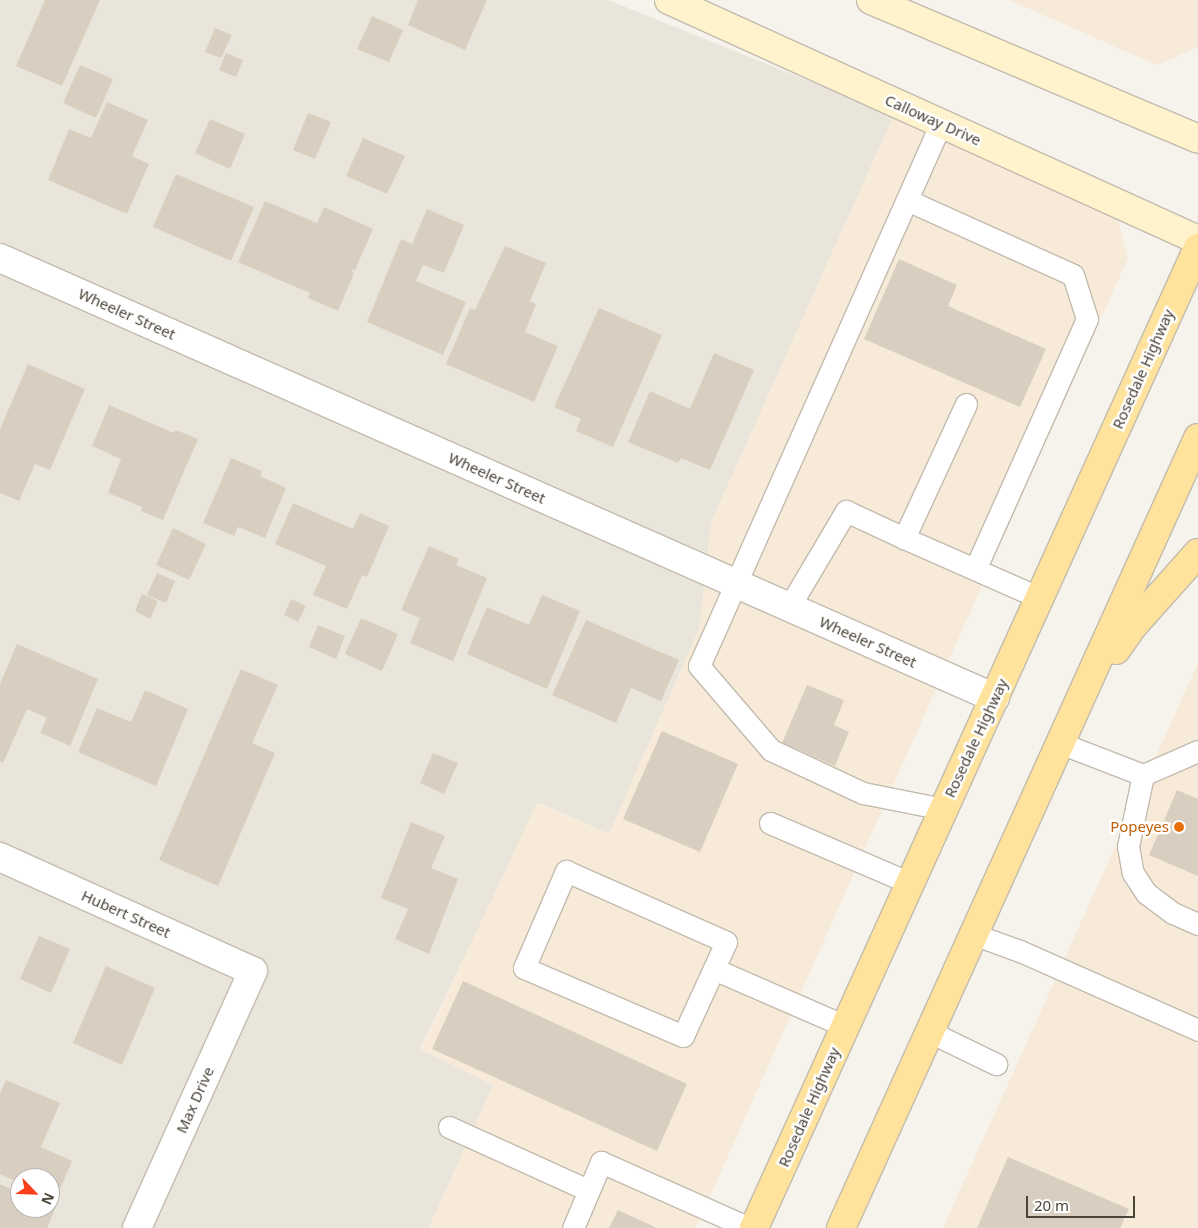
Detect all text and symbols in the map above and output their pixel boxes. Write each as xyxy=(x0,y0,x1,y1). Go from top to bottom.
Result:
street label: Calloway Drive xyxy=(882,91,984,149)
street label: Wheeler Street xyxy=(76,285,178,343)
street label: Rosedale Highway xyxy=(1108,306,1178,432)
street label: Wheeler Street xyxy=(446,449,548,507)
street label: Wheeler Street xyxy=(817,613,919,671)
street label: Rosedale Highway xyxy=(941,676,1011,800)
place label: Popeyes xyxy=(1110,818,1169,836)
marker: Popeyes xyxy=(1173,821,1185,833)
street label: Hubert Street xyxy=(79,886,173,942)
street label: Rosedale Highway xyxy=(774,1044,844,1170)
street label: Max Drive xyxy=(172,1064,218,1136)
north arrow xyxy=(10,1168,60,1218)
scale bar xyxy=(1028,1186,1137,1218)
text: N xyxy=(37,1190,59,1208)
text: 20 m xyxy=(1034,1195,1069,1215)

